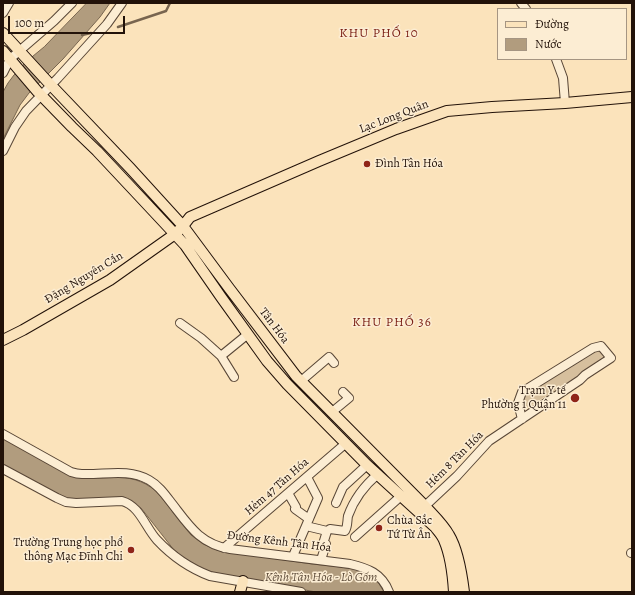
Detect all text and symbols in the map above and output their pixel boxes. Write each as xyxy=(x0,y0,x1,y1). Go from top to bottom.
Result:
scale bar xyxy=(10,8,127,34)
legend xyxy=(497,8,627,60)
text: 100 m xyxy=(15,15,44,31)
text: Đường xyxy=(535,16,569,32)
district label: KHU PHỐ 10 xyxy=(339,26,419,42)
text: Nước xyxy=(535,36,562,52)
street label: Lạc Long Quân xyxy=(357,97,431,137)
place label: Đình Tân Hóa xyxy=(375,157,443,171)
marker: Đình Tân Hóa xyxy=(362,159,372,169)
street label: Đặng Nguyên Cẩn xyxy=(42,249,126,307)
street label: Tân Hóa xyxy=(256,305,292,347)
district label: KHU PHỐ 36 xyxy=(352,315,432,331)
place label: Trạm Y tế Phường 1 Quận 11 xyxy=(481,384,566,412)
marker: Trạm Y tế Phường 1 Quận 11 xyxy=(569,392,581,404)
street label: Hẻm 8 Tân Hóa xyxy=(423,428,487,492)
street label: Hẻm 47 Tân Hóa xyxy=(242,455,312,519)
place label: Chùa Sắc Tứ Từ Ân xyxy=(387,514,432,542)
marker: Chùa Sắc Tứ Từ Ân xyxy=(374,523,384,533)
street label: Đường Kênh Tân Hóa xyxy=(226,528,332,556)
place label: Trường Trung học phổ thông Mạc Đĩnh Chi xyxy=(14,536,123,564)
marker: Trường Trung học phổ thông Mạc Đĩnh Chi xyxy=(126,545,136,555)
water label: Kênh Tân Hóa - Lò Gốm xyxy=(265,570,377,586)

